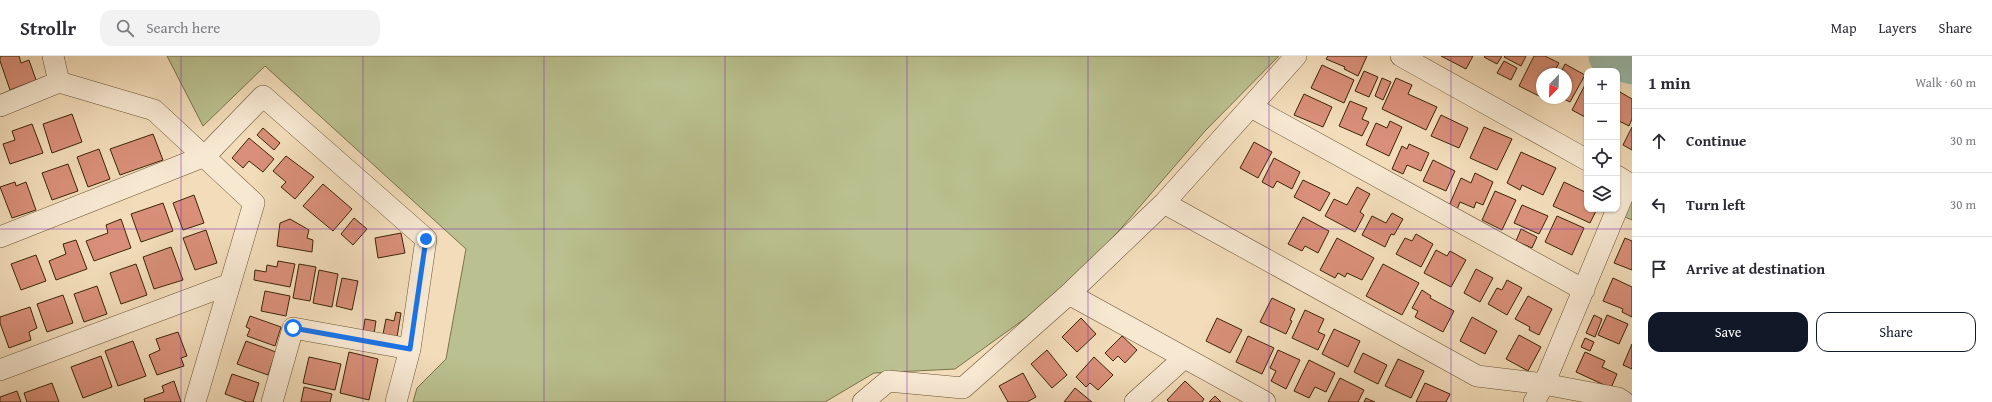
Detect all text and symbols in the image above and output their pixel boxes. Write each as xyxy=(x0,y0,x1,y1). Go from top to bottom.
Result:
search box xyxy=(100,10,380,46)
text: Strollr xyxy=(20,14,76,42)
icon: search xyxy=(114,17,136,39)
text: Search here xyxy=(146,17,220,38)
text: Map xyxy=(1831,18,1857,38)
text: Layers xyxy=(1879,18,1917,38)
text: Share xyxy=(1939,18,1972,38)
north arrow xyxy=(1536,68,1572,104)
map controls xyxy=(1584,68,1620,212)
button: + xyxy=(1584,68,1620,104)
text: 1 min xyxy=(1648,70,1690,95)
text: Walk · 60 m xyxy=(1915,73,1976,92)
button: − xyxy=(1584,104,1620,140)
icon: ahead xyxy=(1648,130,1670,152)
text: Continue xyxy=(1686,130,1747,151)
text: 30 m xyxy=(1950,131,1976,150)
button: locate xyxy=(1584,140,1620,176)
button: layers xyxy=(1584,176,1620,212)
icon: left xyxy=(1648,194,1670,216)
text: Turn left xyxy=(1686,194,1745,215)
text: 30 m xyxy=(1950,195,1976,214)
route end xyxy=(417,230,435,248)
icon: arrive xyxy=(1648,258,1670,280)
text: Arrive at destination xyxy=(1686,258,1825,279)
button: Save xyxy=(1648,312,1808,352)
button: Share xyxy=(1816,312,1976,352)
route start xyxy=(284,319,302,337)

